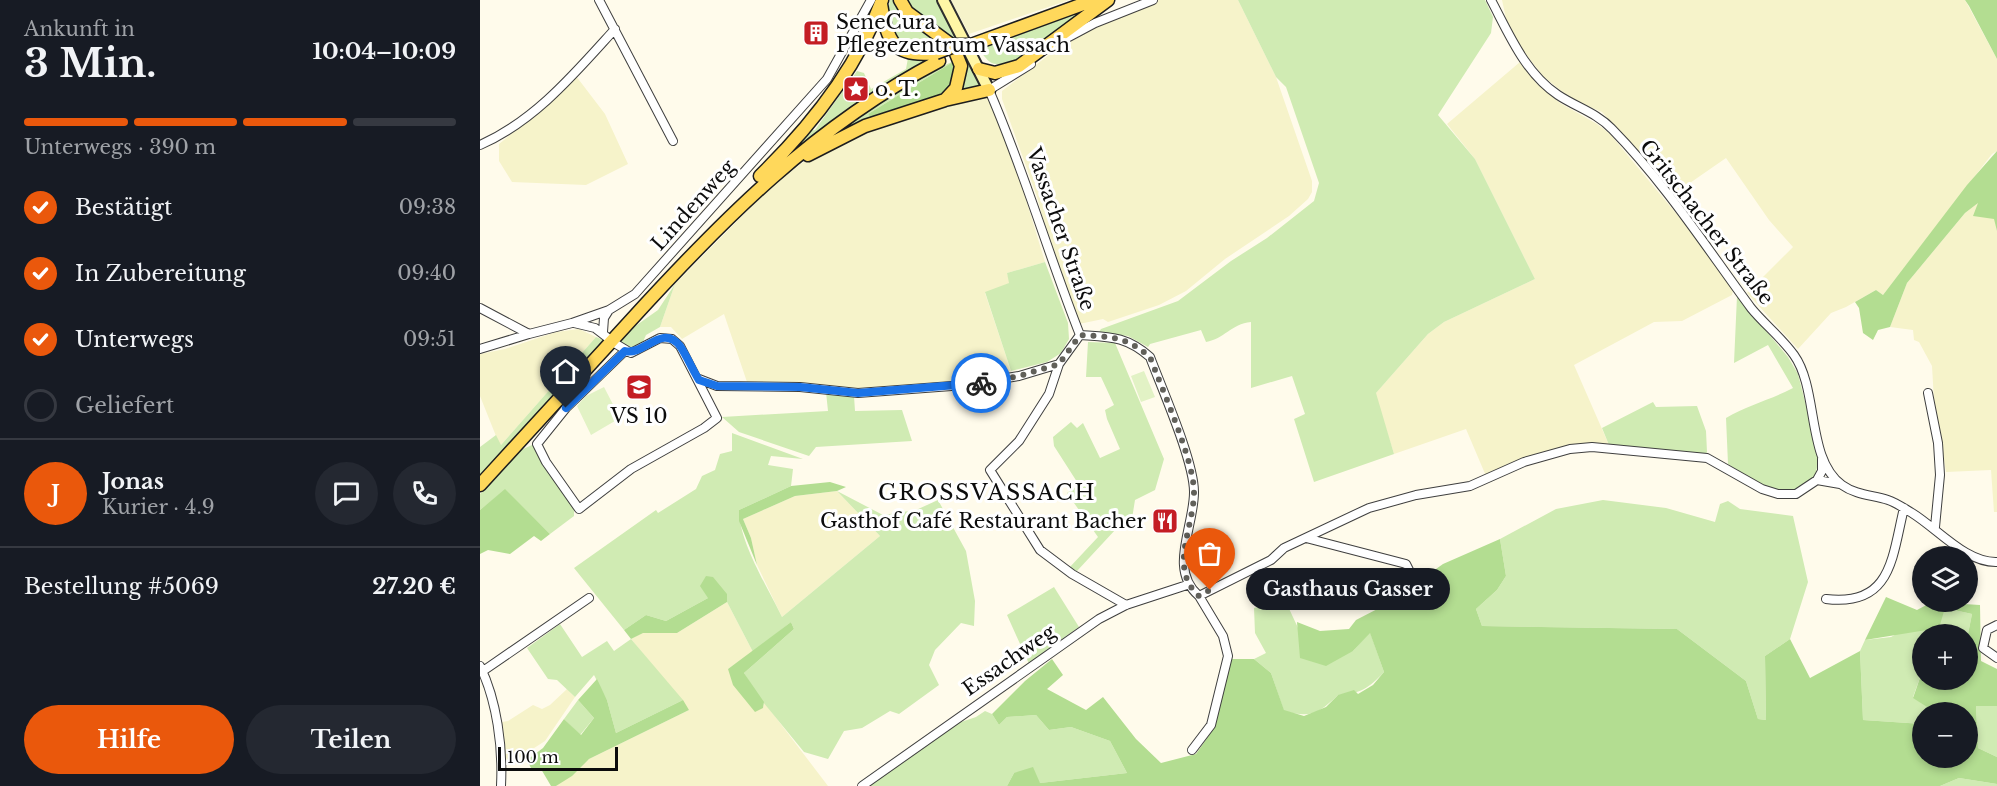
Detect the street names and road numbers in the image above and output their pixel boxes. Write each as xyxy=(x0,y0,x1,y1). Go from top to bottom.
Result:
street label: Gritschacher Straße xyxy=(1635,135,1779,309)
street label: Vassacher Straße xyxy=(1022,143,1100,314)
street label: Lindenweg xyxy=(646,154,741,255)
street label: Essachweg xyxy=(958,619,1061,701)

